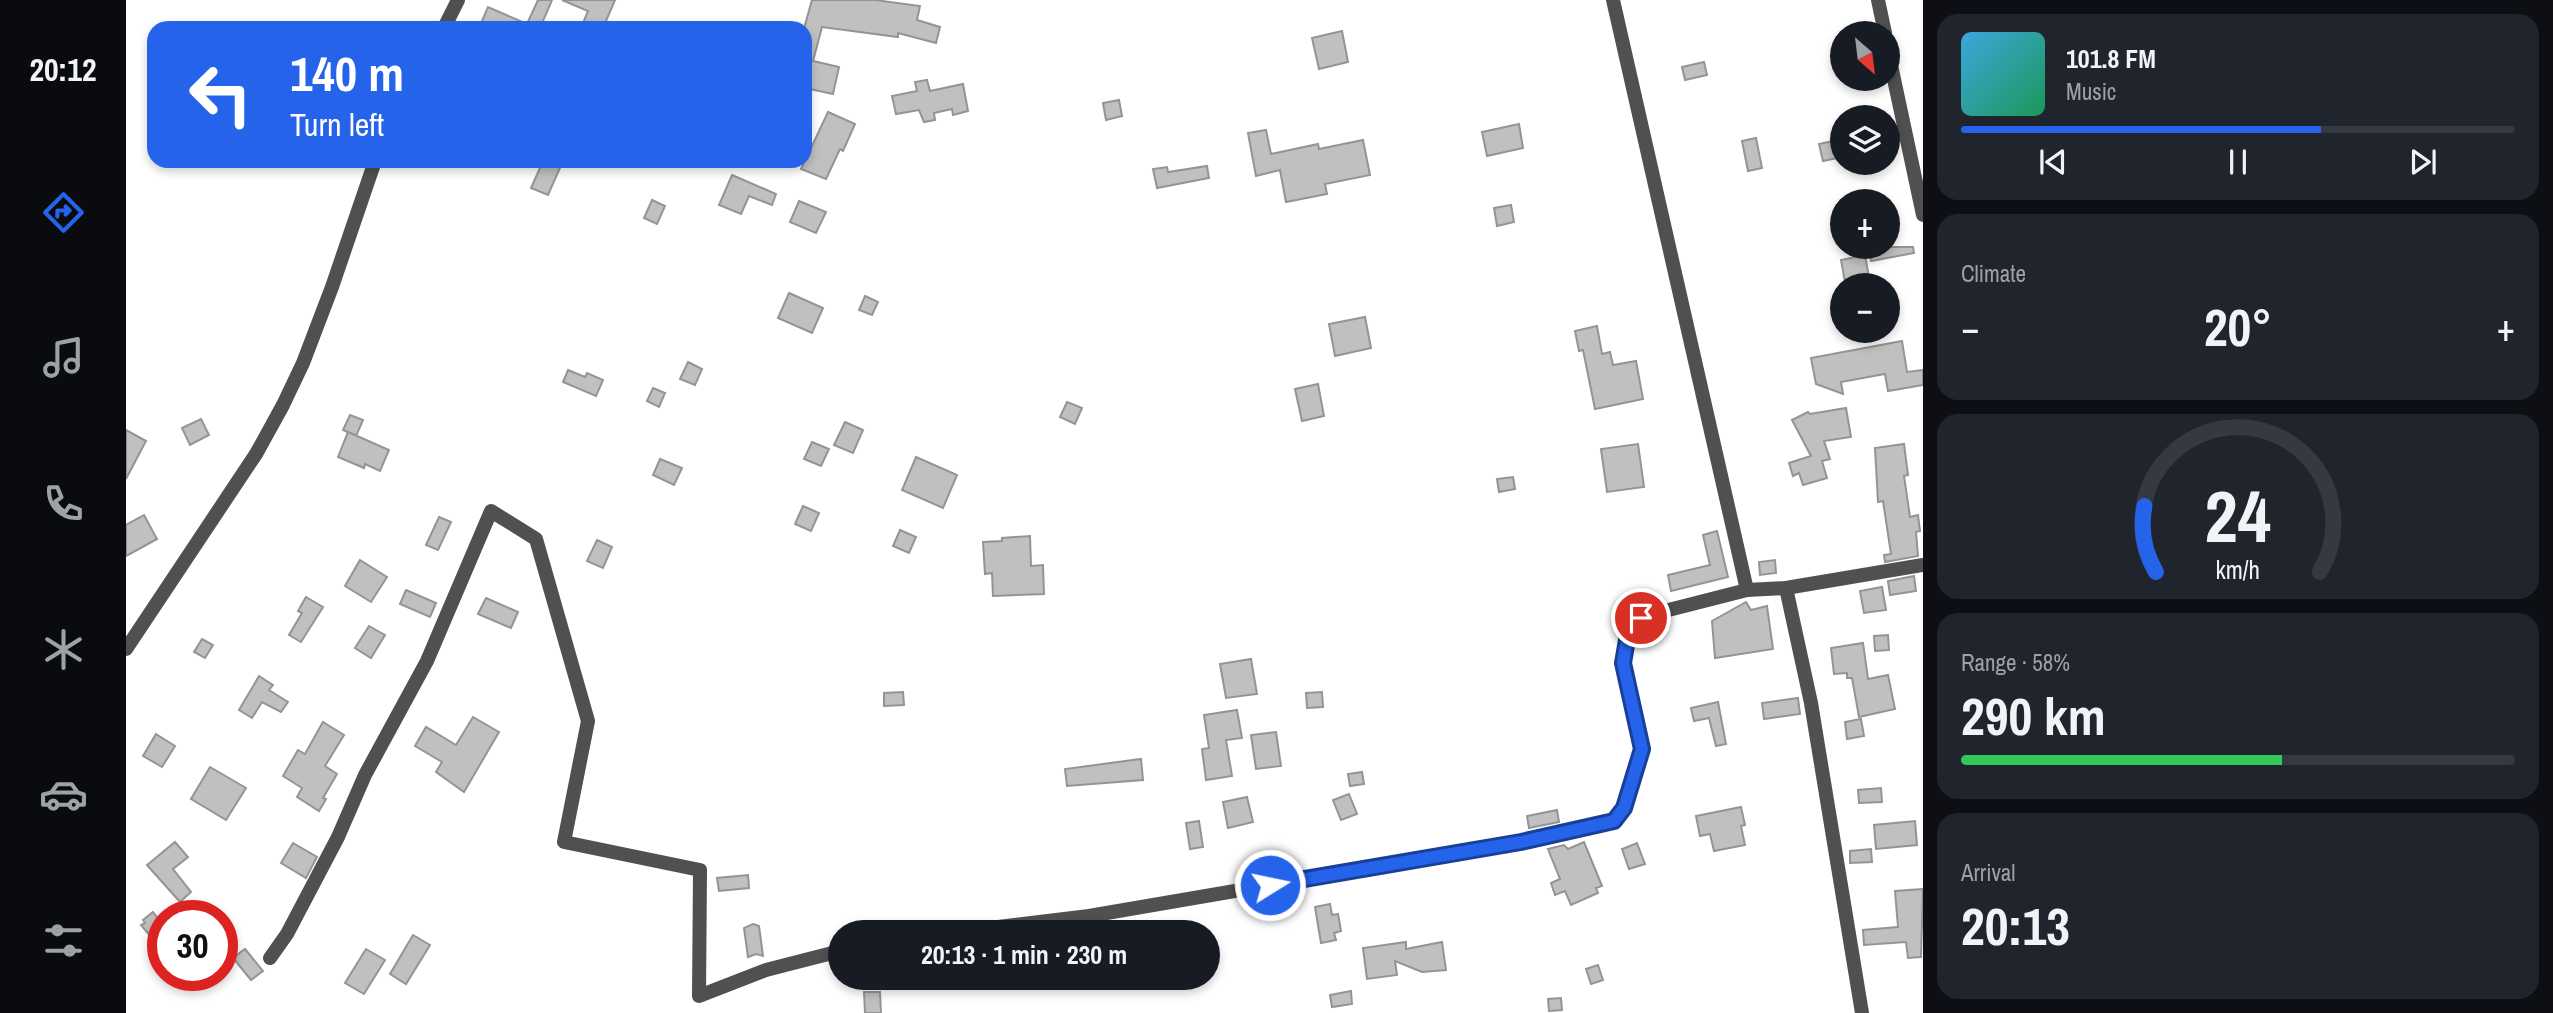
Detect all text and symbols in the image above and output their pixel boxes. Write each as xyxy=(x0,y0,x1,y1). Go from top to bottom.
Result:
north arrow xyxy=(1830,21,1900,91)
map controls xyxy=(1830,21,1900,343)
text: 140 m xyxy=(290,40,404,106)
text: 101.8 FM xyxy=(2066,41,2156,76)
text: 20:12 xyxy=(29,48,97,91)
icon: left xyxy=(175,49,266,140)
text: Music xyxy=(2066,76,2116,107)
text: Turn left xyxy=(290,103,384,146)
button: layers xyxy=(1830,105,1900,175)
icon: previous xyxy=(2034,143,2072,181)
icon: pause xyxy=(2219,143,2257,181)
icon: next xyxy=(2404,143,2442,181)
icon: directions xyxy=(39,188,88,237)
button: + xyxy=(1830,189,1900,259)
text: Climate xyxy=(1961,258,2026,289)
button: − xyxy=(1830,273,1900,343)
text: 20° xyxy=(2204,292,2272,362)
text: − xyxy=(1961,302,1979,353)
text: + xyxy=(2497,302,2515,353)
icon: music xyxy=(39,333,88,382)
text: 24 xyxy=(2205,468,2271,566)
icon: phone xyxy=(39,479,88,528)
text: km/h xyxy=(2216,553,2260,587)
pin xyxy=(1611,588,1671,648)
icon: arrive xyxy=(1622,599,1660,637)
icon: climate xyxy=(39,625,88,674)
text: Range · 58% xyxy=(1961,647,2070,678)
text: 290 km xyxy=(1961,681,2106,751)
icon: car xyxy=(39,770,88,819)
position arrow xyxy=(1233,848,1307,922)
text: Arrival xyxy=(1961,857,2016,888)
text: 20:13 xyxy=(1961,891,2070,961)
speed limit sign: 30 xyxy=(147,900,238,991)
icon: filters xyxy=(39,916,88,965)
text: 20:13 · 1 min · 230 m xyxy=(921,937,1127,972)

